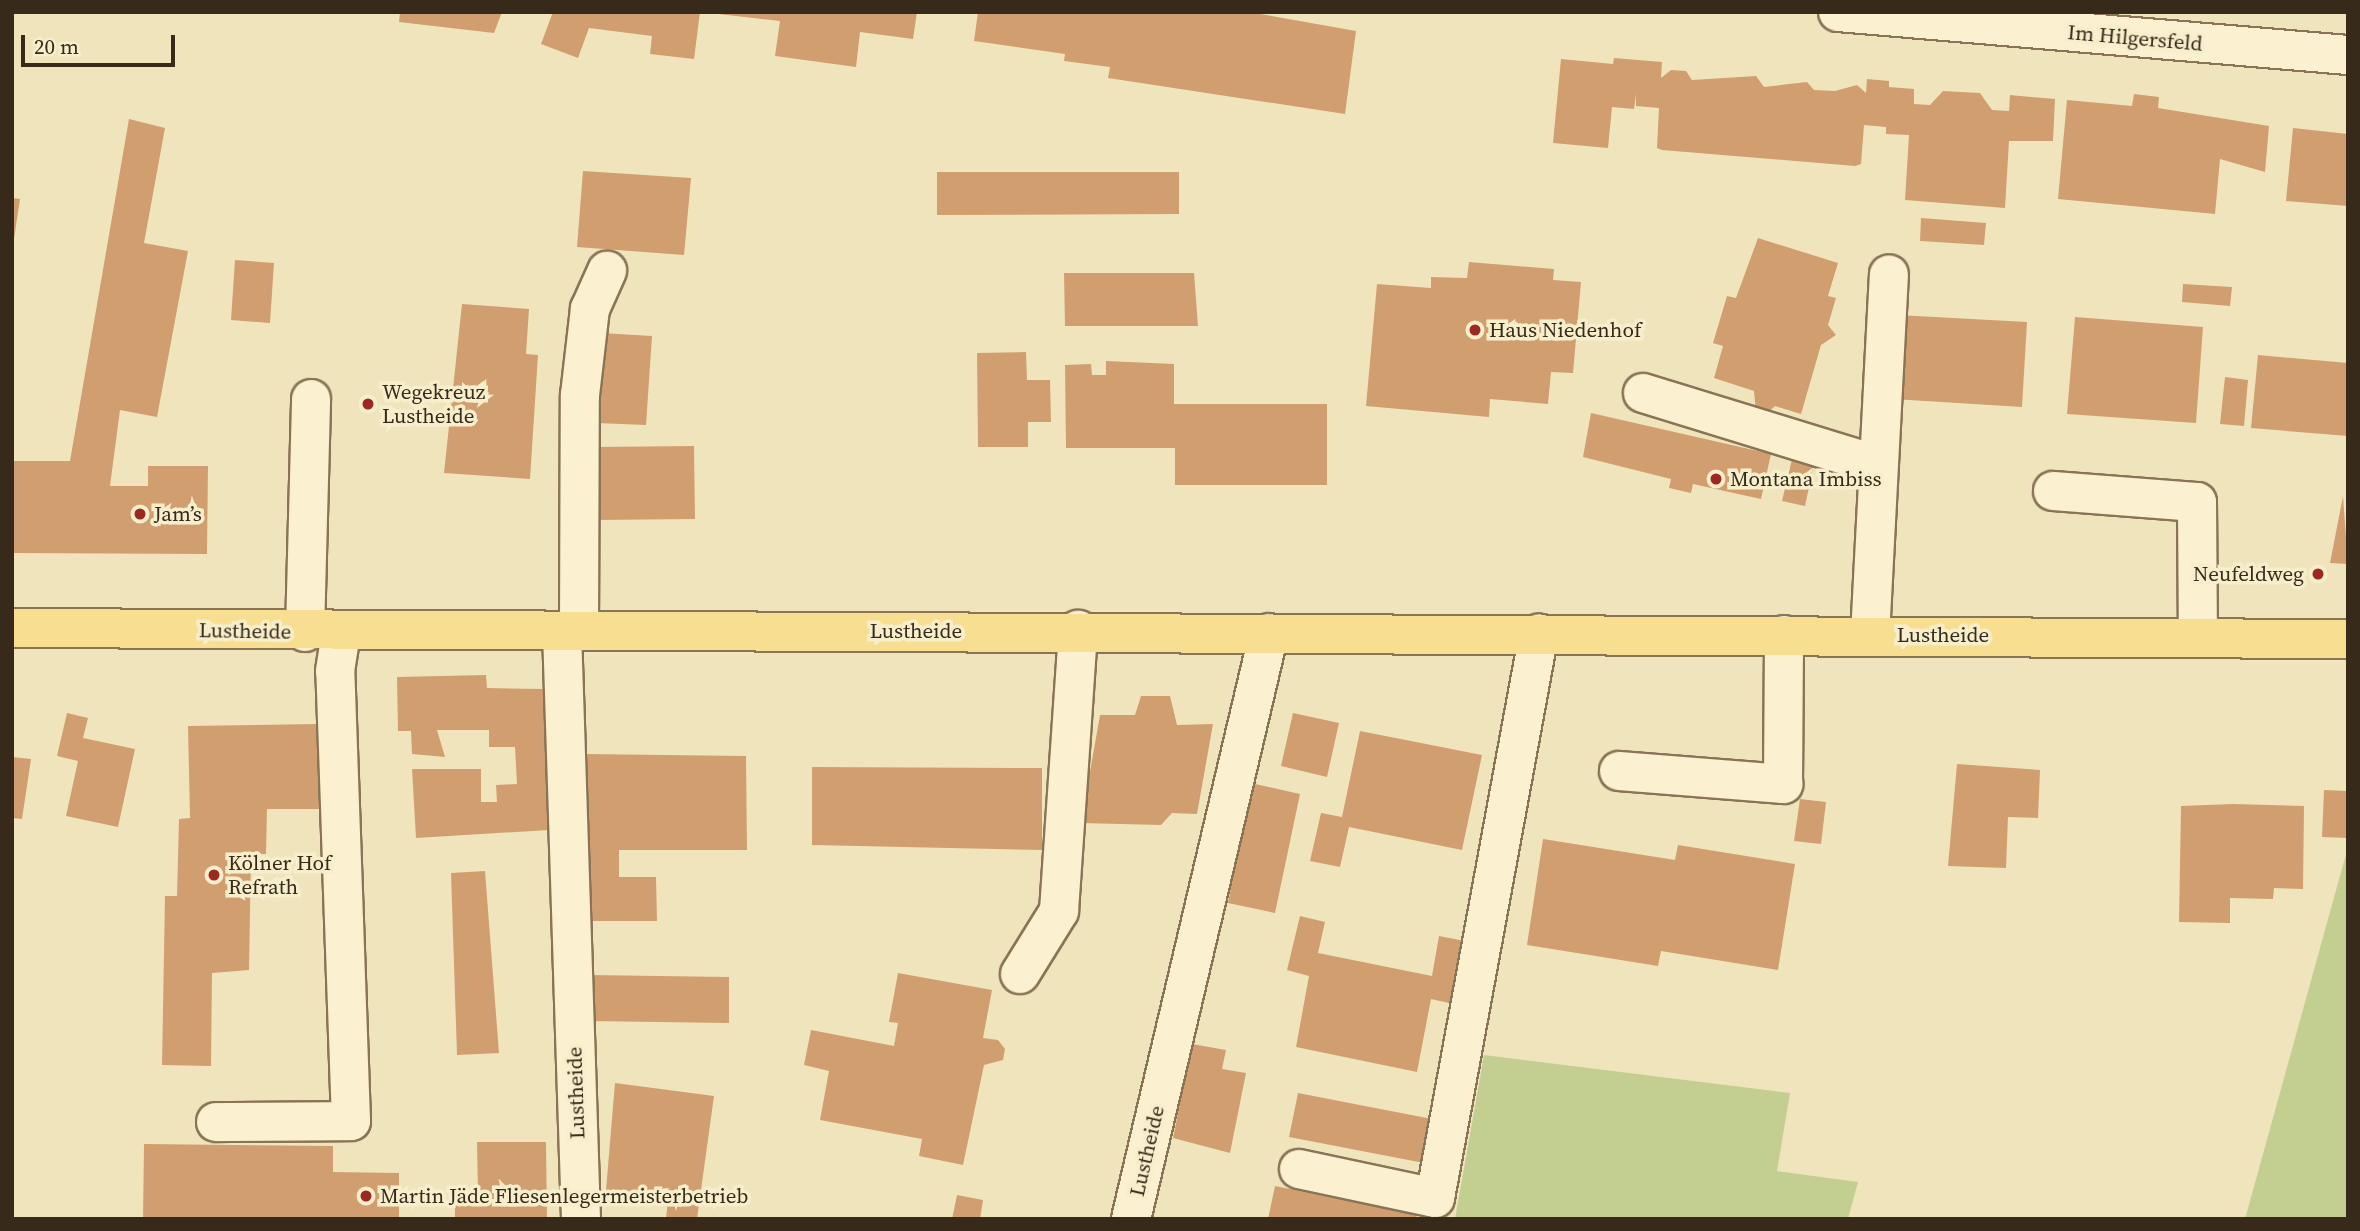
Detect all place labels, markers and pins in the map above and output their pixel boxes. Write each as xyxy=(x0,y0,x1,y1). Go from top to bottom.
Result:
place label: Haus Niedenhof xyxy=(1489,317,1641,343)
marker: Haus Niedenhof xyxy=(1467,322,1483,338)
place label: Wegekreuz Lustheide xyxy=(382,379,485,429)
marker: Wegekreuz Lustheide xyxy=(360,396,376,412)
place label: Montana Imbiss xyxy=(1730,466,1882,492)
marker: Montana Imbiss xyxy=(1708,471,1724,487)
place label: Jam’s xyxy=(154,501,202,527)
marker: Jam’s xyxy=(132,506,148,522)
place label: Neufeldweg xyxy=(2193,561,2304,587)
marker: Neufeldweg xyxy=(2310,566,2326,582)
place label: Kölner Hof Refrath xyxy=(228,850,331,900)
marker: Kölner Hof Refrath xyxy=(206,867,222,883)
place label: Martin Jäde Fliesenlegermeisterbetrieb xyxy=(380,1183,748,1209)
marker: Martin Jäde Fliesenlegermeisterbetrieb xyxy=(358,1188,374,1204)

